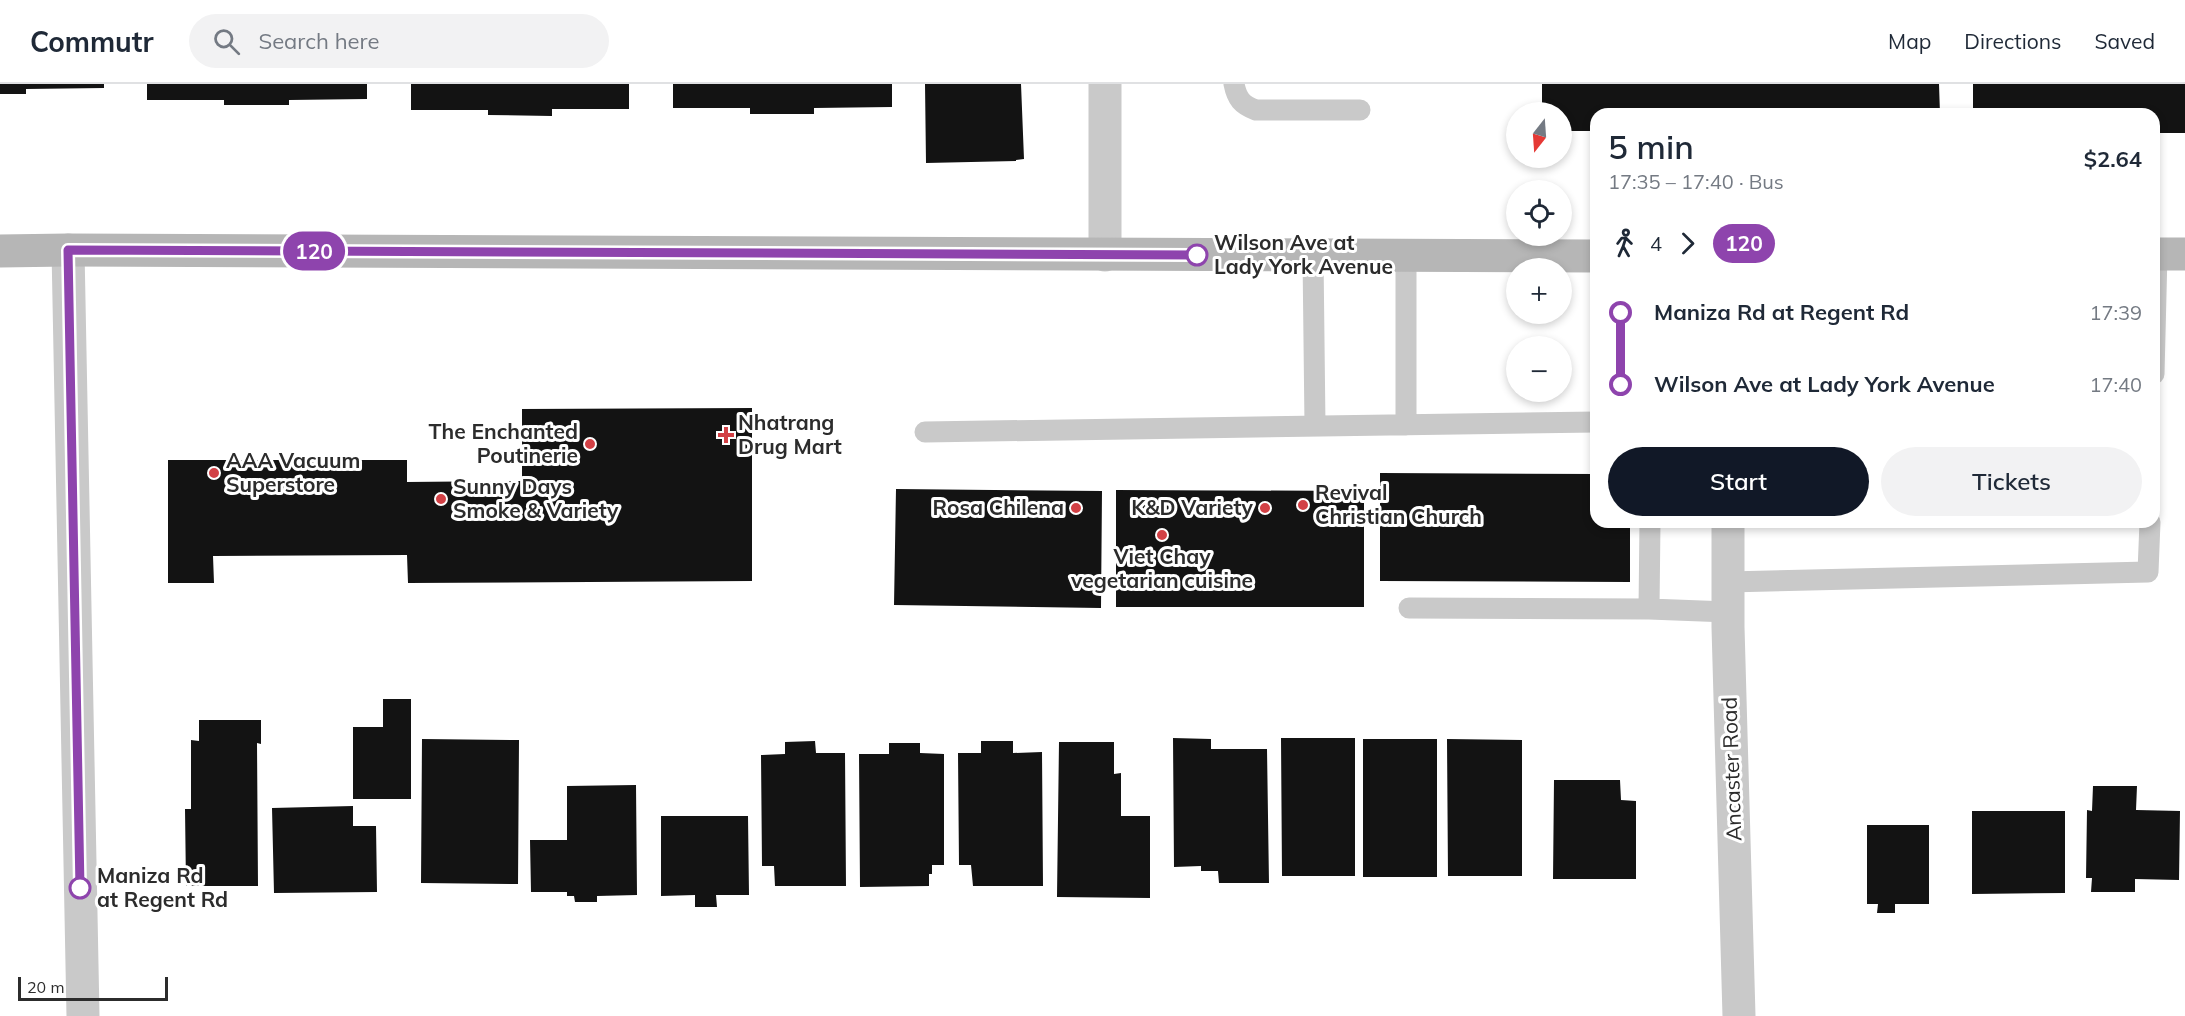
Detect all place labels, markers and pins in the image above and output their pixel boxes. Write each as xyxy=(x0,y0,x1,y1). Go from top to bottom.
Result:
place label: Wilson Ave at Lady York Avenue xyxy=(1214,229,1393,279)
marker: Wilson Ave at Lady York Avenue xyxy=(1186,244,1208,266)
place label: Nhatrang Drug Mart xyxy=(738,409,842,459)
place label: The Enchanted Poutinerie xyxy=(429,418,578,468)
marker: Nhatrang Drug Mart xyxy=(719,428,733,442)
marker: The Enchanted Poutinerie xyxy=(583,437,597,451)
place label: AAA Vacuum Superstore xyxy=(226,447,360,497)
marker: AAA Vacuum Superstore xyxy=(207,466,221,480)
place label: Sunny Days Smoke & Variety xyxy=(453,473,619,523)
place label: Revival Christian Church xyxy=(1315,479,1482,529)
marker: Sunny Days Smoke & Variety xyxy=(434,492,448,506)
place label: Rosa Chilena xyxy=(933,494,1064,520)
place label: K&D Variety xyxy=(1131,494,1254,520)
marker: Revival Christian Church xyxy=(1296,498,1310,512)
marker: Rosa Chilena xyxy=(1069,501,1083,515)
marker: K&D Variety xyxy=(1258,501,1272,515)
marker: Viet Chay vegetarian cuisine xyxy=(1155,528,1169,542)
place label: Viet Chay vegetarian cuisine xyxy=(1070,543,1253,593)
place label: Maniza Rd at Regent Rd xyxy=(97,862,228,912)
marker: Maniza Rd at Regent Rd xyxy=(69,877,91,899)

